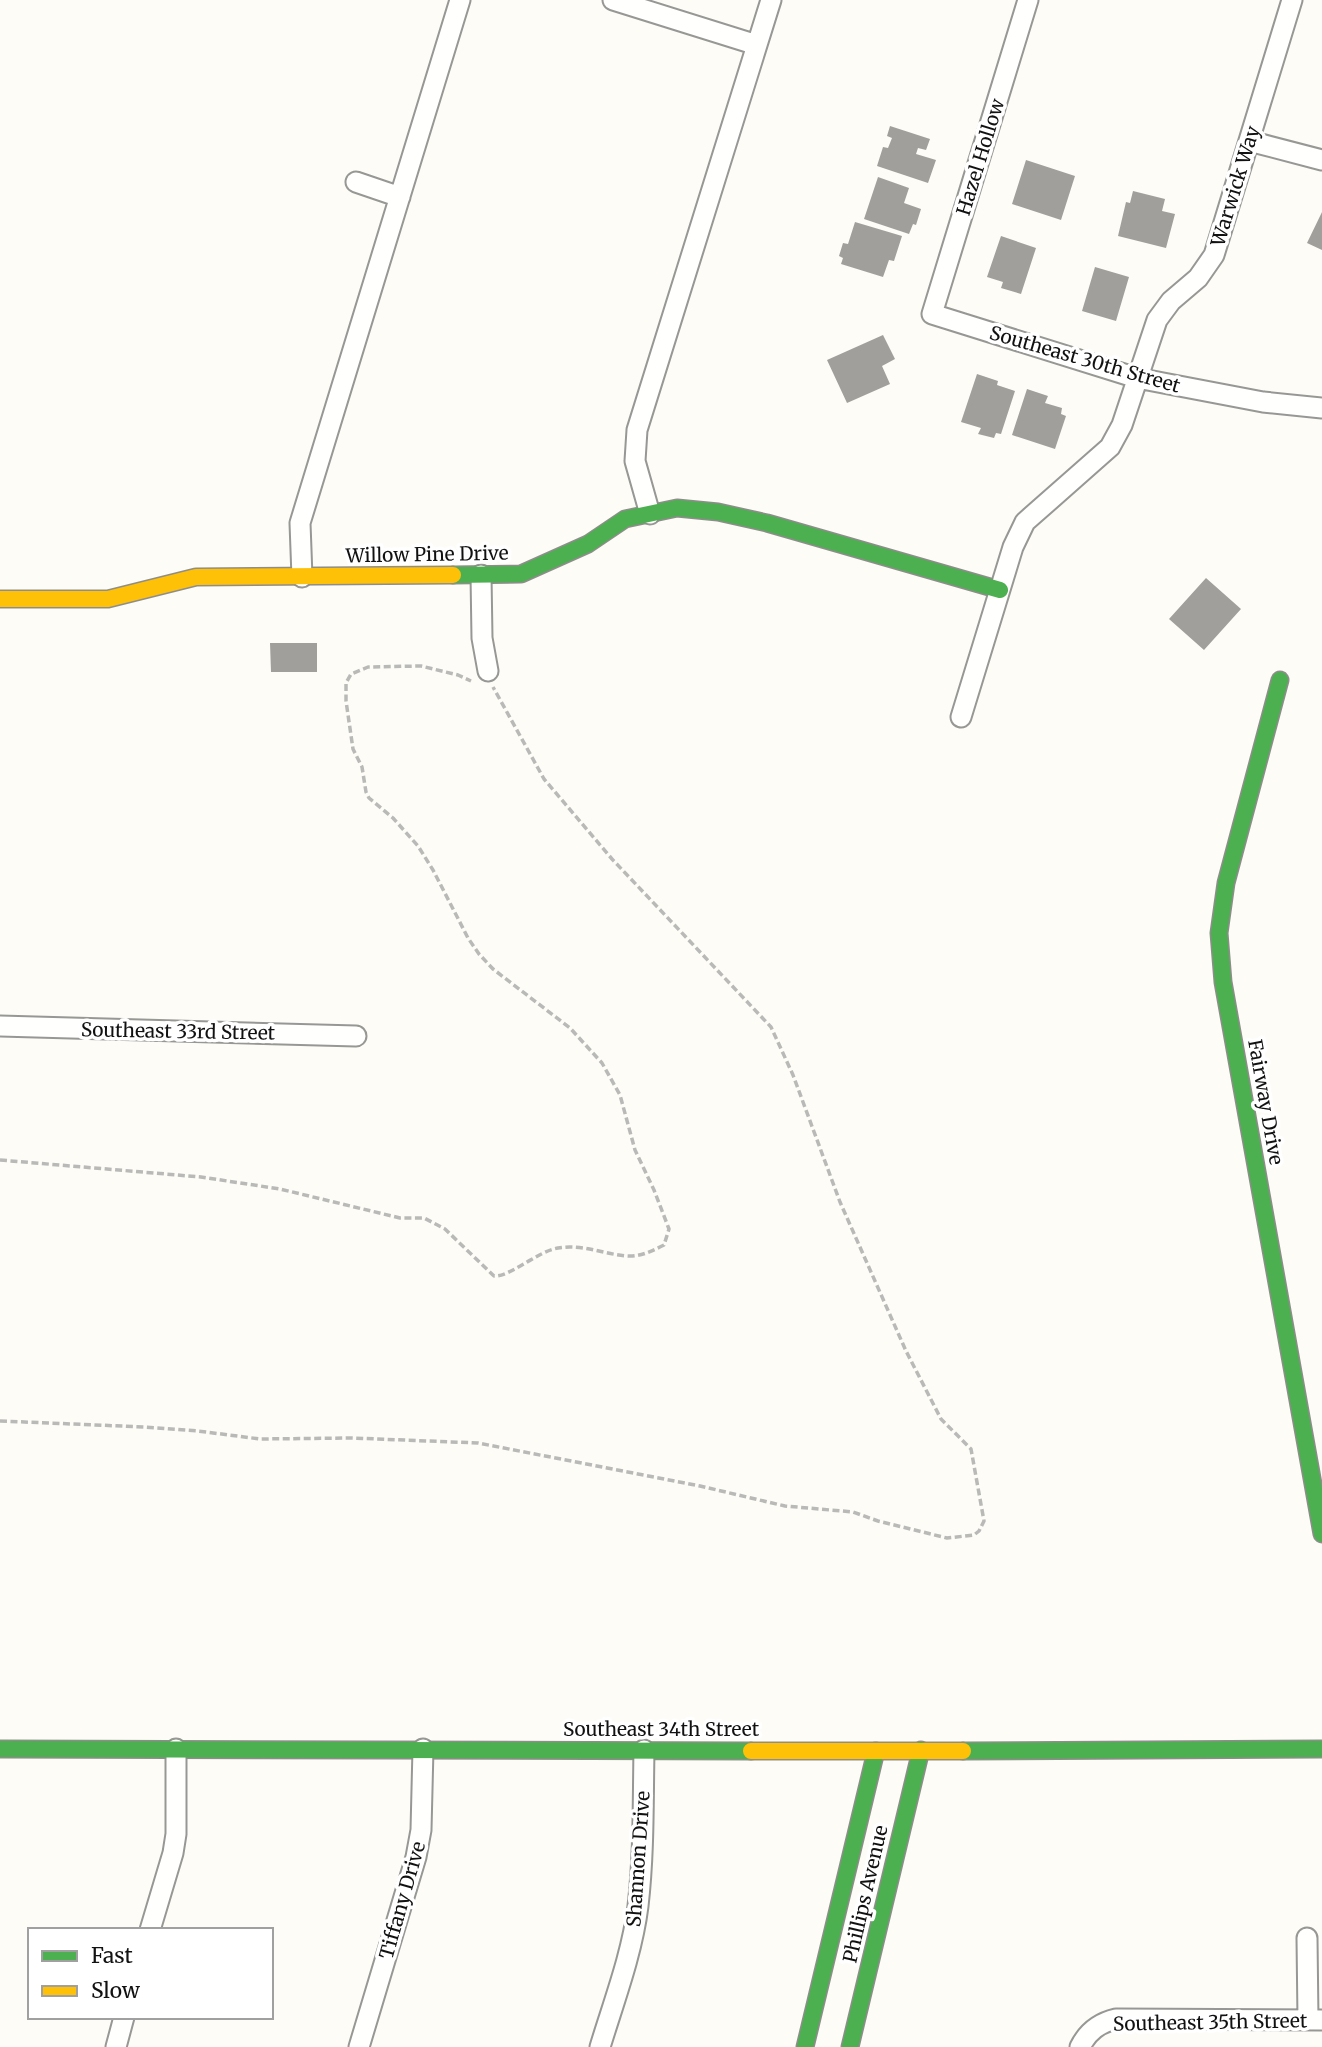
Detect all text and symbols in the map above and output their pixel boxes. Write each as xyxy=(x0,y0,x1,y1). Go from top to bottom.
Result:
street label: Hazel Hollow xyxy=(951,95,1009,218)
street label: Warwick Way xyxy=(1205,123,1265,250)
street label: Southeast 30th Street xyxy=(987,320,1184,398)
street label: Willow Pine Drive xyxy=(344,541,509,567)
street label: Southeast 33rd Street xyxy=(81,1017,276,1045)
street label: Fairway Drive xyxy=(1243,1037,1289,1167)
street label: Southeast 34th Street xyxy=(563,1717,760,1741)
street label: Shannon Drive xyxy=(621,1790,655,1928)
street label: Phillips Avenue xyxy=(838,1823,893,1965)
street label: Tiffany Drive xyxy=(374,1838,430,1962)
legend xyxy=(28,1928,273,2019)
text: Fast xyxy=(91,1942,133,1969)
text: Slow xyxy=(91,1977,140,2004)
street label: Southeast 35th Street xyxy=(1113,2008,1308,2036)

